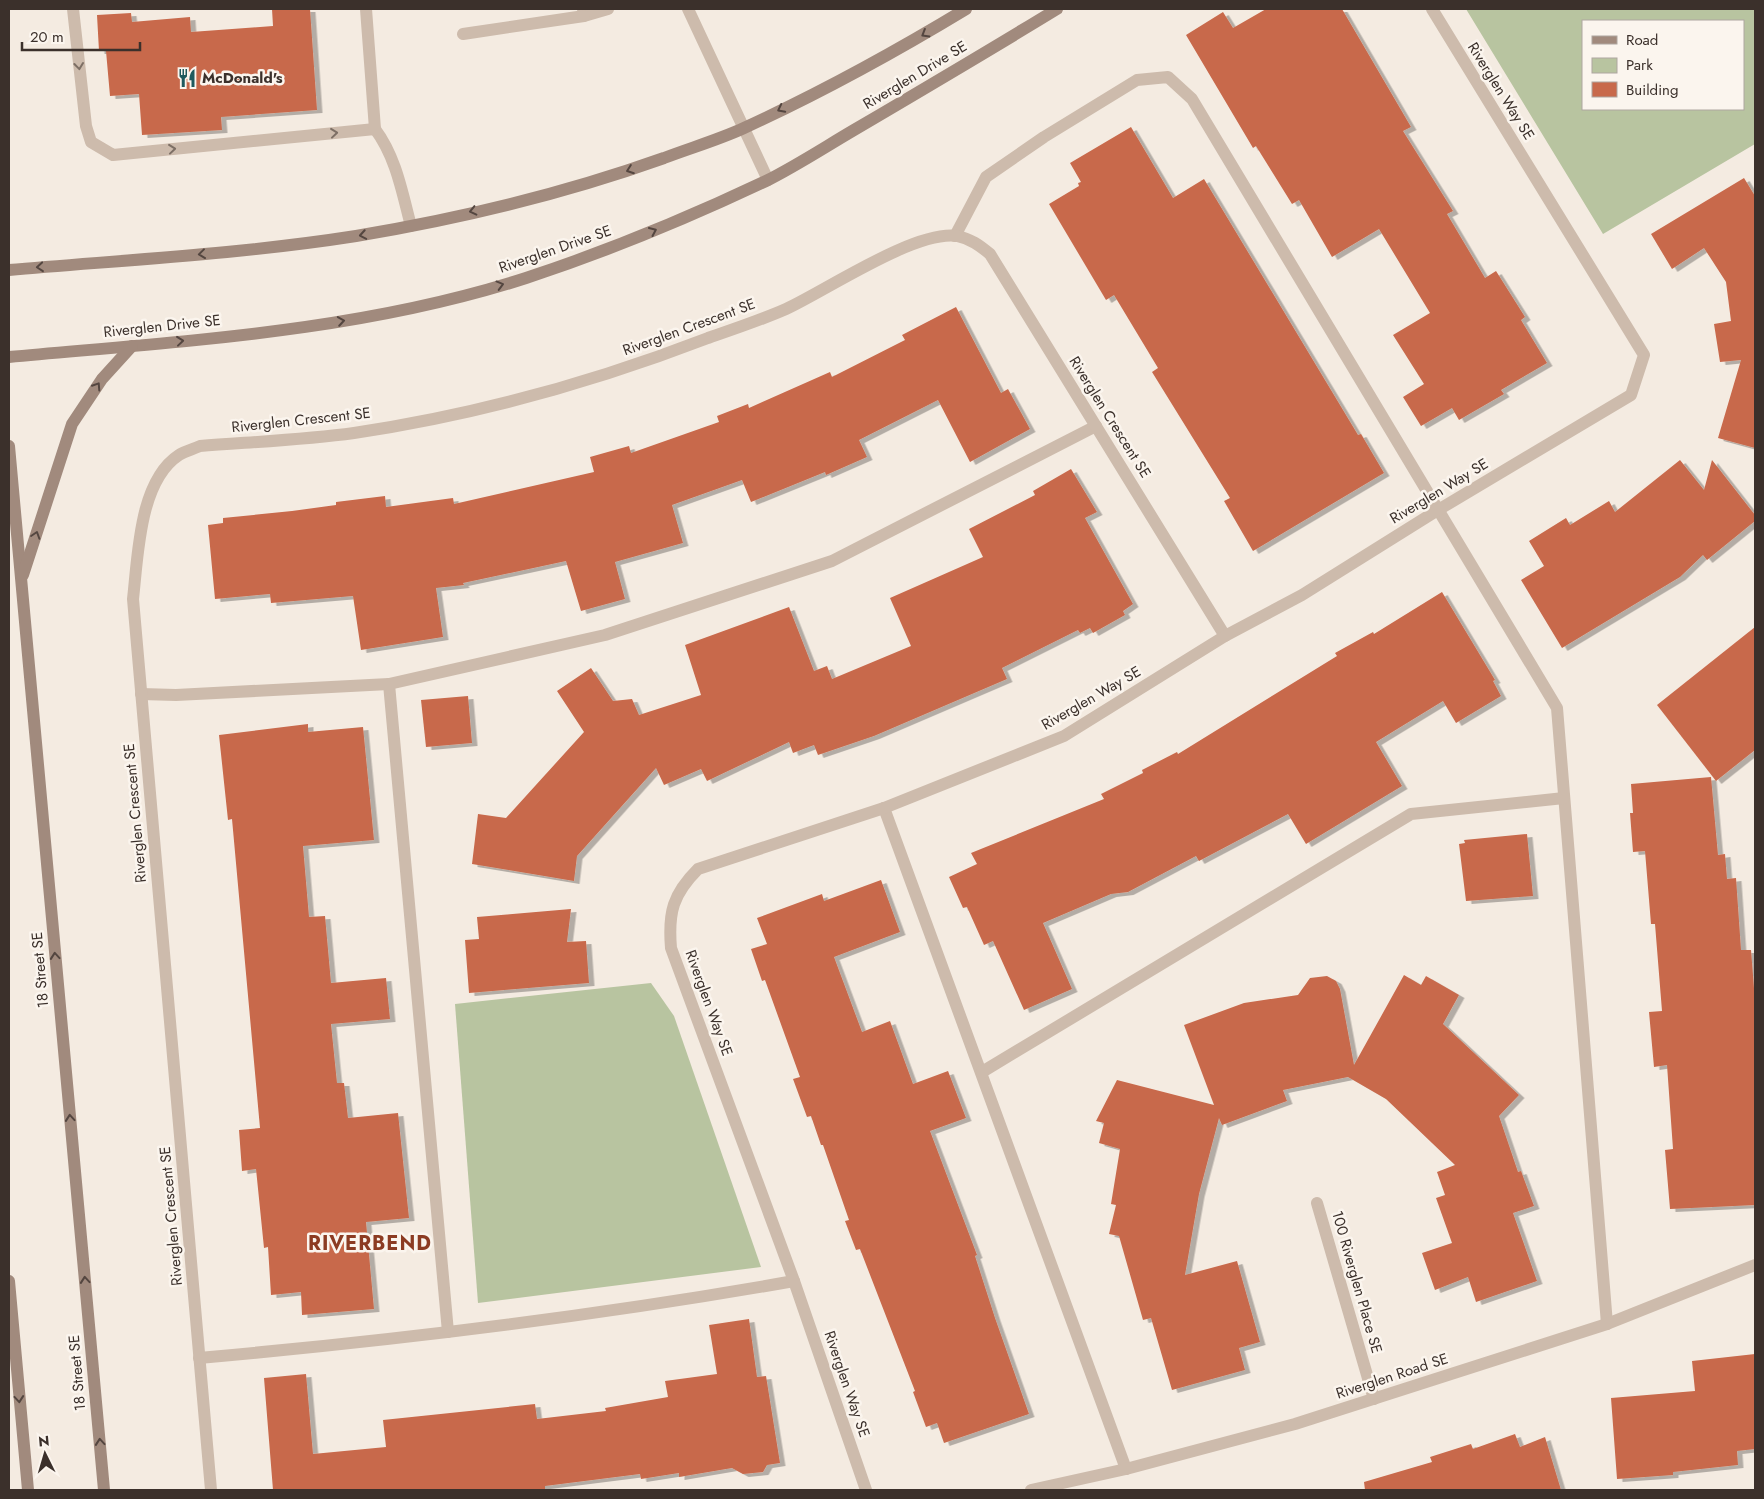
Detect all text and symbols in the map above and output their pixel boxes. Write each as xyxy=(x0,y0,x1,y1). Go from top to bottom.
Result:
scale bar xyxy=(22,20,140,52)
legend xyxy=(1582,20,1744,110)
text: 20 m xyxy=(30,26,64,48)
one-way arrow xyxy=(921,27,930,37)
text: Road xyxy=(1626,29,1658,51)
street label: Riverglen Drive SE xyxy=(859,35,971,115)
street label: Riverglen Way SE xyxy=(1462,38,1540,144)
text: Park xyxy=(1626,54,1653,76)
one-way arrow xyxy=(73,62,84,70)
restaurant icon: McDonald's xyxy=(176,67,198,89)
place label: McDonald's xyxy=(202,67,283,89)
text: Building xyxy=(1626,79,1678,101)
one-way arrow xyxy=(777,103,786,114)
one-way arrow xyxy=(330,127,338,138)
one-way arrow xyxy=(169,144,177,155)
one-way arrow xyxy=(627,164,635,174)
one-way arrow xyxy=(469,205,478,216)
street label: Riverglen Drive SE xyxy=(496,219,614,279)
one-way arrow xyxy=(648,226,657,237)
one-way arrow xyxy=(358,229,367,239)
one-way arrow xyxy=(197,248,205,259)
one-way arrow xyxy=(35,261,43,272)
one-way arrow xyxy=(495,280,504,291)
street label: Riverglen Crescent SE xyxy=(620,293,758,361)
street label: Riverglen Drive SE xyxy=(102,309,222,343)
one-way arrow xyxy=(337,317,346,327)
one-way arrow xyxy=(177,336,185,347)
street label: Riverglen Crescent SE xyxy=(1064,352,1156,482)
one-way arrow xyxy=(91,382,100,391)
street label: Riverglen Crescent SE xyxy=(230,402,372,438)
street label: Riverglen Way SE xyxy=(1386,453,1492,529)
one-way arrow xyxy=(30,531,40,540)
street label: Riverglen Way SE xyxy=(1037,661,1145,735)
street label: Riverglen Crescent SE xyxy=(118,742,152,884)
street label: 18 Street SE xyxy=(26,931,54,1009)
street label: Riverglen Way SE xyxy=(680,947,738,1059)
one-way arrow xyxy=(50,952,61,960)
one-way arrow xyxy=(65,1114,76,1122)
street label: Riverglen Crescent SE xyxy=(154,1145,188,1287)
street label: 100 Riverglen Place SE xyxy=(1326,1208,1388,1356)
district label: RIVERBEND xyxy=(308,1229,432,1258)
one-way arrow xyxy=(80,1276,91,1284)
street label: Riverglen Way SE xyxy=(818,1328,876,1440)
street label: 18 Street SE xyxy=(63,1334,91,1412)
street label: Riverglen Road SE xyxy=(1333,1347,1451,1405)
one-way arrow xyxy=(13,1395,24,1403)
north arrow xyxy=(20,1429,70,1479)
text: N xyxy=(37,1431,50,1451)
one-way arrow xyxy=(95,1437,106,1445)

